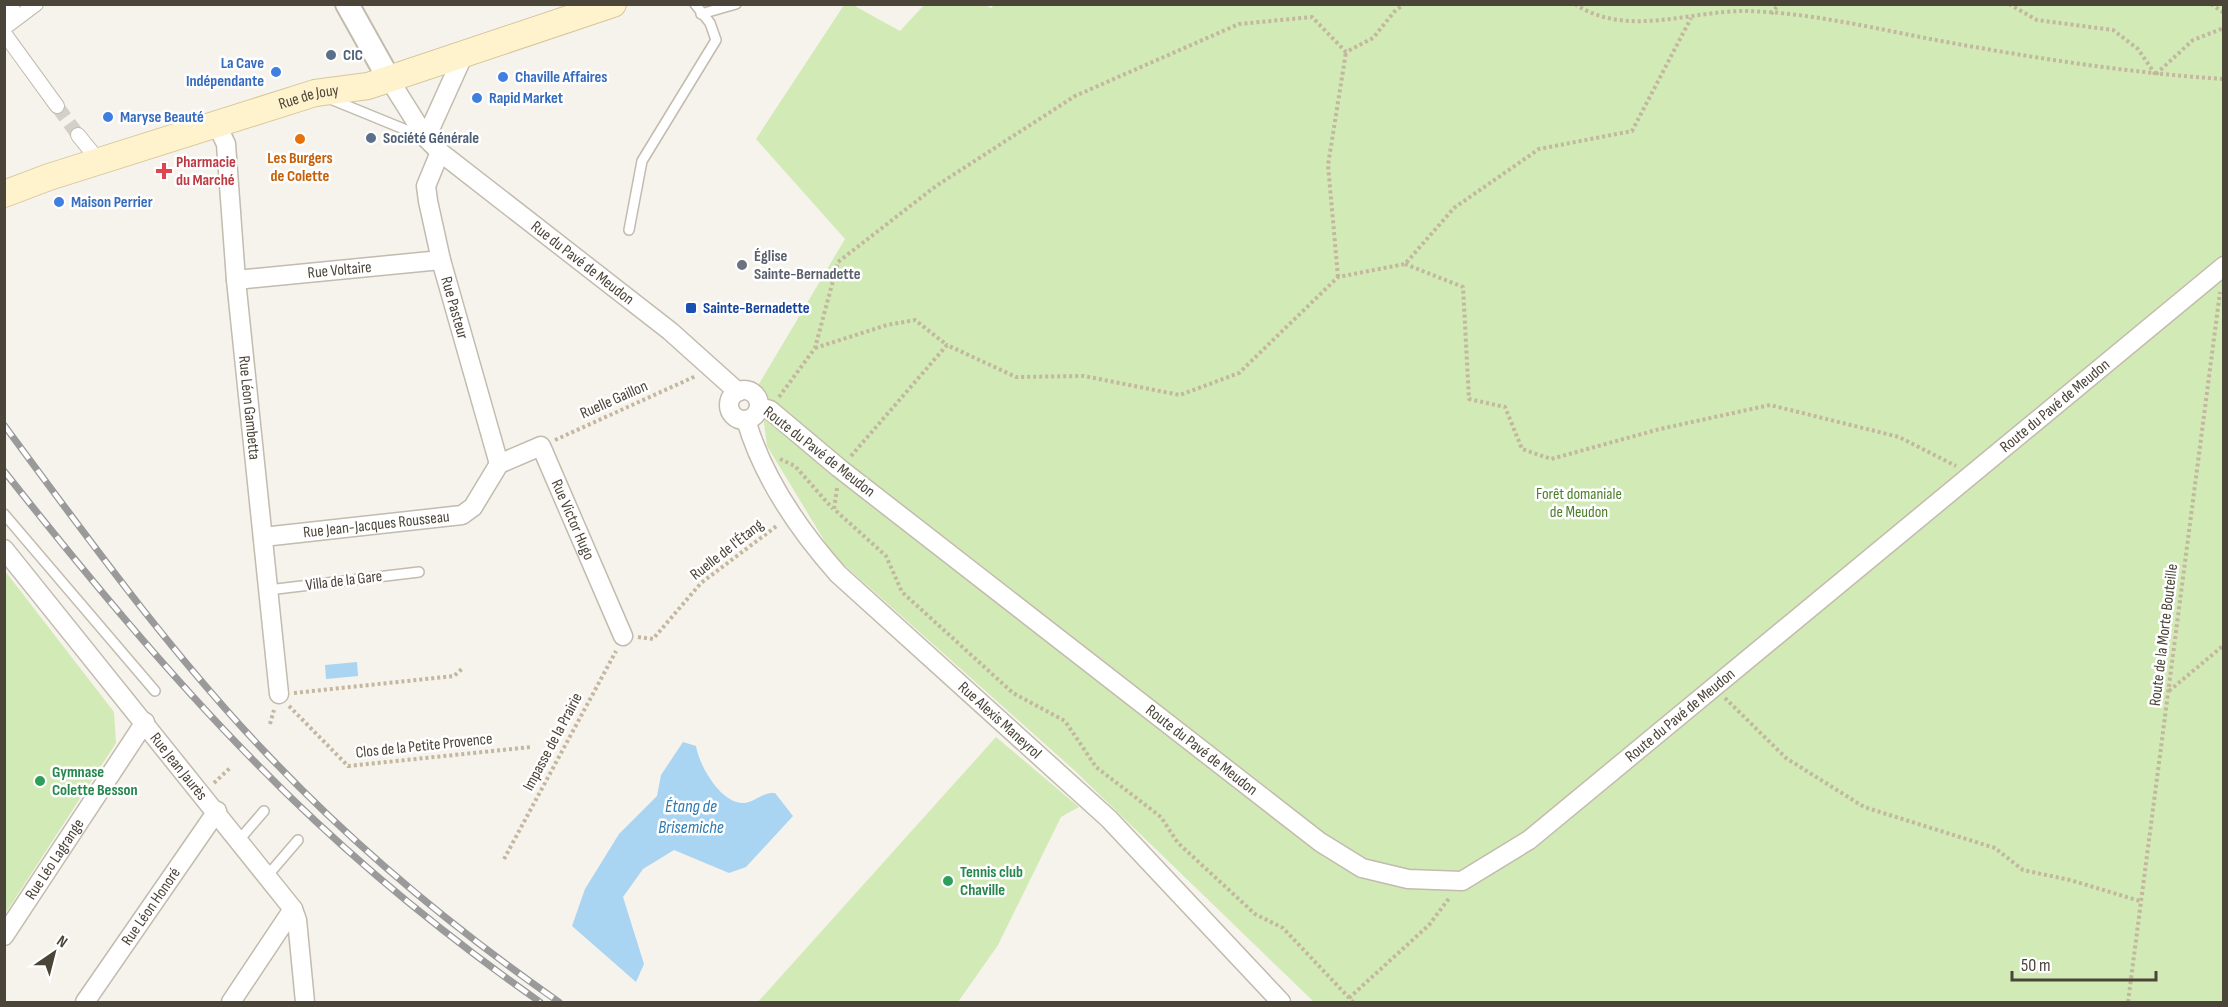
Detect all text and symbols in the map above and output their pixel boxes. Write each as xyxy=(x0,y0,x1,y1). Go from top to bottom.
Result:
place label: CIC xyxy=(343,46,363,65)
marker: CIC xyxy=(324,48,338,62)
place label: La Cave Indépendante xyxy=(186,54,264,91)
marker: La Cave Indépendante xyxy=(269,65,283,79)
place label: Chaville Affaires xyxy=(515,68,607,87)
marker: Chaville Affaires xyxy=(496,70,510,84)
street label: Rue de Jouy xyxy=(276,80,340,113)
place label: Rapid Market xyxy=(489,89,563,108)
marker: Rapid Market xyxy=(470,91,484,105)
place label: Maryse Beauté xyxy=(120,108,204,127)
marker: Maryse Beauté xyxy=(101,110,115,124)
place label: Société Générale xyxy=(383,129,479,148)
marker: Société Générale xyxy=(364,131,378,145)
marker: Les Burgers de Colette xyxy=(293,132,307,146)
place label: Les Burgers de Colette xyxy=(267,149,333,186)
place label: Pharmacie du Marché xyxy=(176,153,236,190)
marker: Pharmacie du Marché xyxy=(157,164,171,178)
place label: Maison Perrier xyxy=(71,193,153,212)
marker: Maison Perrier xyxy=(52,195,66,209)
street label: Rue du Pavé de Meudon xyxy=(527,217,638,309)
place label: Église Sainte-Bernadette xyxy=(754,247,861,284)
street label: Rue Voltaire xyxy=(307,257,372,282)
marker: Église Sainte-Bernadette xyxy=(735,258,749,272)
street label: Rue Pasteur xyxy=(437,274,473,342)
place label: Sainte-Bernadette xyxy=(703,299,810,318)
marker: Sainte-Bernadette xyxy=(684,301,698,315)
street label: Rue Léon Gambetta xyxy=(234,355,264,461)
street label: Route du Pavé de Meudon xyxy=(1996,355,2113,457)
street label: Ruelle Gaillon xyxy=(577,377,651,423)
street label: Route du Pavé de Meudon xyxy=(759,403,879,501)
street label: Rue Victor Hugo xyxy=(547,477,599,563)
park label: Forêt domaniale de Meudon xyxy=(1536,485,1622,522)
street label: Rue Jean-Jacques Rousseau xyxy=(302,507,450,542)
street label: Ruelle de l'Étang xyxy=(687,516,767,584)
street label: Route de la Morte Bouteille xyxy=(2146,563,2182,707)
street label: Villa de la Gare xyxy=(305,567,383,595)
street label: Route du Pavé de Meudon xyxy=(1621,664,1739,766)
street label: Rue Alexis Maneyrol xyxy=(954,678,1045,763)
street label: Impasse de la Prairie xyxy=(519,690,587,794)
street label: Route du Pavé de Meudon xyxy=(1142,701,1261,799)
street label: Rue Jean Jaurès xyxy=(146,729,212,804)
street label: Clos de la Petite Provence xyxy=(355,729,493,763)
place label: Gymnase Colette Besson xyxy=(52,763,138,800)
marker: Gymnase Colette Besson xyxy=(33,774,47,788)
water label: Étang de Brisemiche xyxy=(658,796,724,838)
street label: Rue Léo Lagrange xyxy=(21,815,88,903)
place label: Tennis club Chaville xyxy=(960,863,1023,900)
street label: Rue Léon Honoré xyxy=(117,864,184,949)
marker: Tennis club Chaville xyxy=(941,874,955,888)
north arrow xyxy=(24,923,84,983)
text: N xyxy=(53,932,71,952)
scale bar xyxy=(2012,944,2156,982)
text: 50 m xyxy=(2021,955,2051,976)

